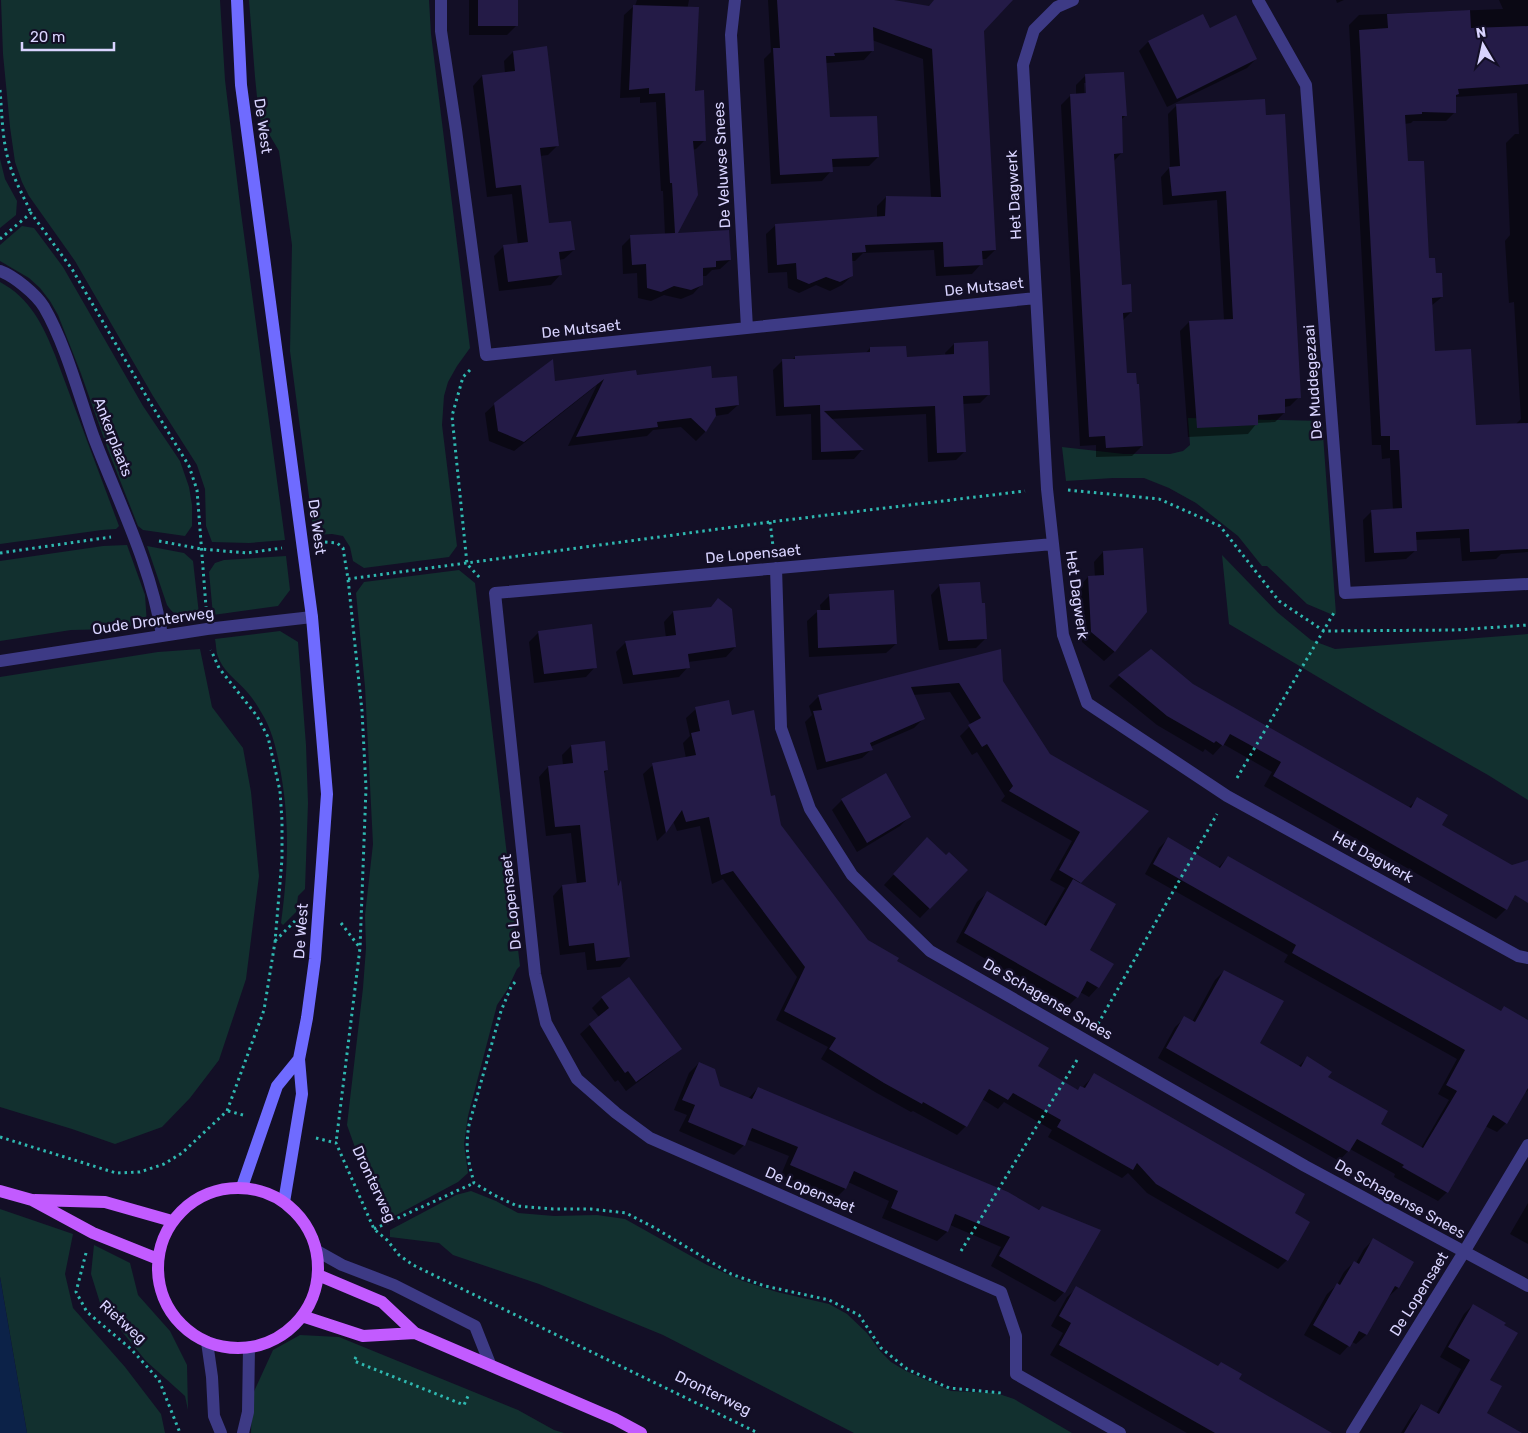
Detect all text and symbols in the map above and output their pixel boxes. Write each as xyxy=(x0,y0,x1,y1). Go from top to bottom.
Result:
scale bar xyxy=(22,20,115,52)
north arrow xyxy=(1458,20,1508,70)
text: N xyxy=(1475,23,1487,42)
text: 20 m xyxy=(30,28,65,46)
street label: De West xyxy=(250,97,276,155)
street label: De Veluwse Snees xyxy=(710,101,734,229)
street label: Het Dagwerk xyxy=(1003,149,1025,240)
street label: De Mutsaet xyxy=(944,274,1025,300)
street label: De Mutsaet xyxy=(541,316,622,342)
street label: De Muddegezaai xyxy=(1300,324,1326,440)
street label: Ankerplaats xyxy=(90,395,136,479)
street label: De West xyxy=(304,498,330,556)
street label: De Lopensaet xyxy=(704,541,802,567)
street label: Het Dagwerk xyxy=(1062,549,1092,641)
street label: Oude Dronterweg xyxy=(91,604,215,638)
street label: Het Dagwerk xyxy=(1329,827,1417,887)
street label: De Lopensaet xyxy=(497,853,525,951)
street label: De West xyxy=(290,902,312,959)
street label: De Schagense Snees xyxy=(980,955,1116,1044)
street label: Dronterweg xyxy=(348,1143,400,1225)
street label: De Schagense Snees xyxy=(1332,1156,1469,1243)
street label: De Lopensaet xyxy=(762,1163,858,1217)
street label: De Lopensaet xyxy=(1386,1248,1452,1339)
street label: Rietweg xyxy=(96,1296,150,1348)
street label: Dronterweg xyxy=(672,1367,754,1419)

